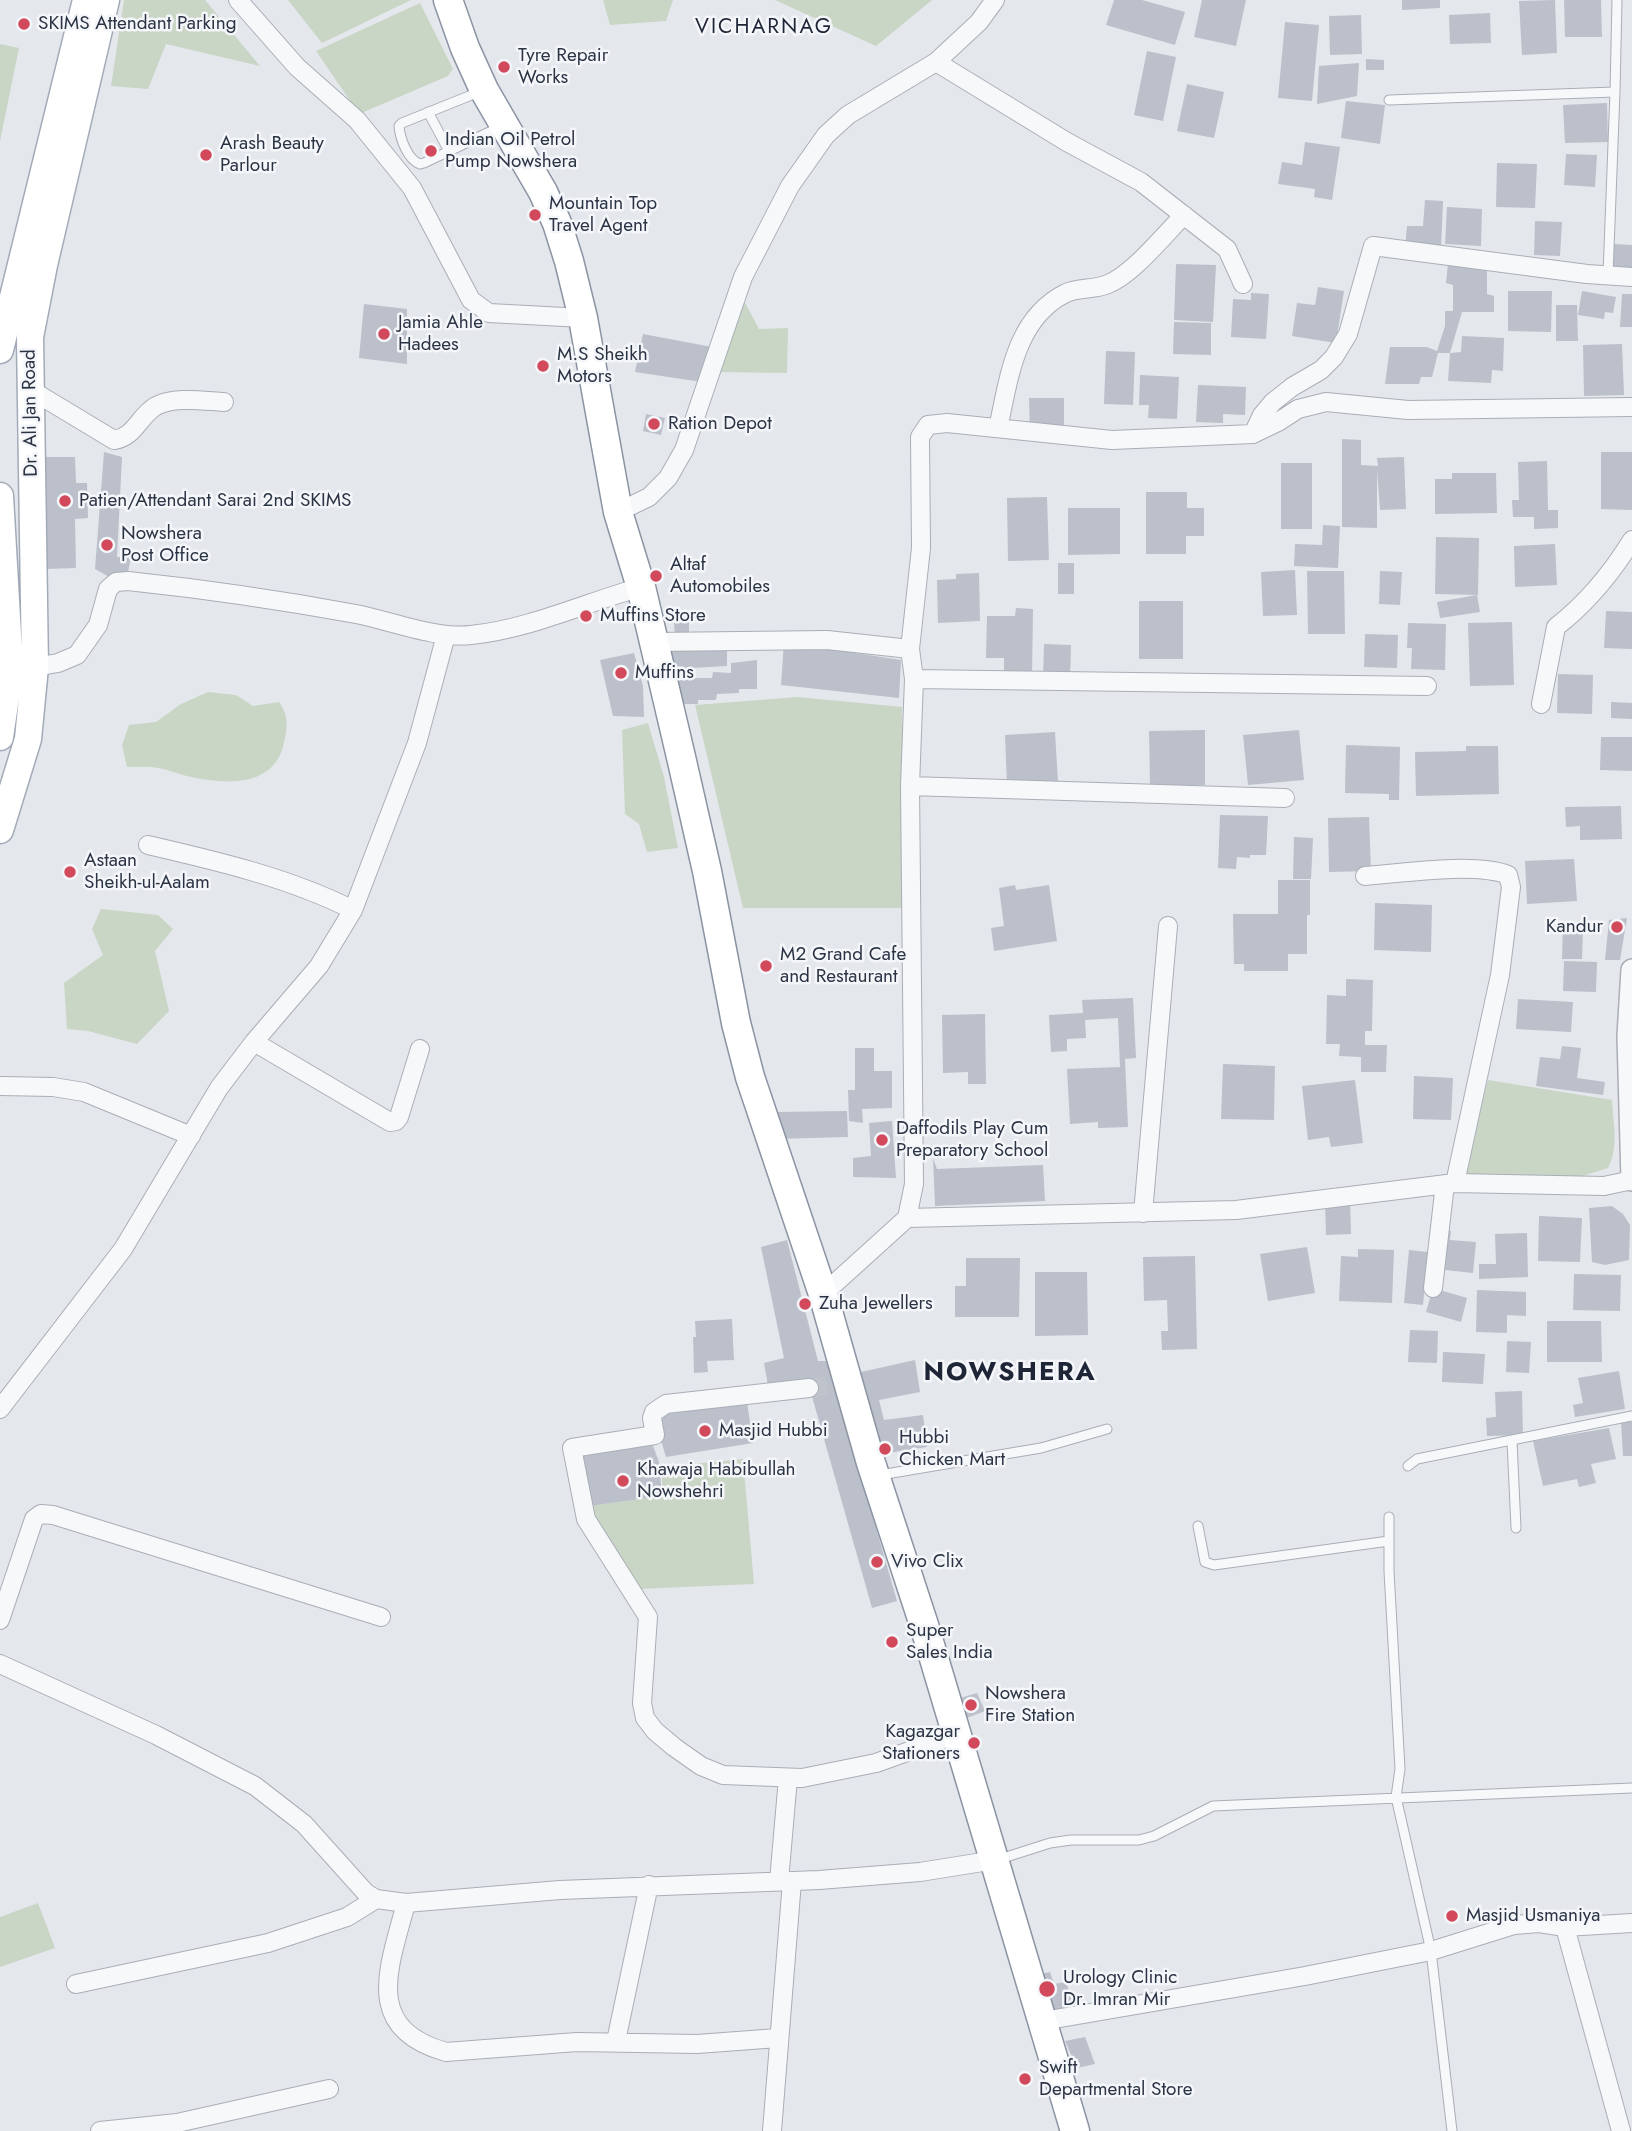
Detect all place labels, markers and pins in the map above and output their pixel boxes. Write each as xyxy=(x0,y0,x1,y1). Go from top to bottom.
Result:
place label: SKIMS Attendant Parking xyxy=(38,13,237,35)
marker: SKIMS Attendant Parking xyxy=(16,16,32,32)
place label: Tyre Repair Works xyxy=(518,45,608,89)
marker: Tyre Repair Works xyxy=(496,59,512,75)
place label: Indian Oil Petrol Pump Nowshera xyxy=(445,129,577,173)
place label: Arash Beauty Parlour xyxy=(220,133,324,177)
marker: Indian Oil Petrol Pump Nowshera xyxy=(423,143,439,159)
marker: Arash Beauty Parlour xyxy=(198,147,214,163)
place label: Mountain Top Travel Agent xyxy=(549,193,657,237)
marker: Mountain Top Travel Agent xyxy=(527,207,543,223)
place label: Jamia Ahle Hadees xyxy=(398,312,483,356)
marker: Jamia Ahle Hadees xyxy=(376,326,392,342)
place label: M.S Sheikh Motors xyxy=(557,344,648,388)
marker: M.S Sheikh Motors xyxy=(535,358,551,374)
place label: Ration Depot xyxy=(668,413,772,435)
marker: Ration Depot xyxy=(646,416,662,432)
place label: Patien/Attendant Sarai 2nd SKIMS xyxy=(79,490,352,512)
marker: Patien/Attendant Sarai 2nd SKIMS xyxy=(57,493,73,509)
place label: Nowshera Post Office xyxy=(121,523,209,567)
marker: Nowshera Post Office xyxy=(99,537,115,553)
place label: Altaf Automobiles xyxy=(670,554,770,598)
marker: Altaf Automobiles xyxy=(648,568,664,584)
place label: Muffins Store xyxy=(600,605,706,627)
marker: Muffins Store xyxy=(578,608,594,624)
place label: Muffins xyxy=(635,662,694,684)
marker: Muffins xyxy=(613,665,629,681)
place label: Astaan Sheikh-ul-Aalam xyxy=(84,850,210,894)
marker: Astaan Sheikh-ul-Aalam xyxy=(62,864,78,880)
place label: Kandur xyxy=(1546,916,1603,938)
marker: Kandur xyxy=(1609,919,1625,935)
place label: M2 Grand Cafe and Restaurant xyxy=(780,944,906,988)
marker: M2 Grand Cafe and Restaurant xyxy=(758,958,774,974)
place label: Daffodils Play Cum Preparatory School xyxy=(896,1118,1048,1162)
marker: Daffodils Play Cum Preparatory School xyxy=(874,1132,890,1148)
place label: Zuha Jewellers xyxy=(819,1293,933,1315)
marker: Zuha Jewellers xyxy=(797,1296,813,1312)
place label: Masjid Hubbi xyxy=(719,1420,828,1442)
marker: Masjid Hubbi xyxy=(697,1423,713,1439)
place label: Hubbi Chicken Mart xyxy=(899,1427,1005,1471)
marker: Hubbi Chicken Mart xyxy=(877,1441,893,1457)
place label: Khawaja Habibullah Nowshehri xyxy=(637,1459,796,1503)
marker: Khawaja Habibullah Nowshehri xyxy=(615,1473,631,1489)
place label: Vivo Clix xyxy=(891,1551,963,1573)
marker: Vivo Clix xyxy=(869,1554,885,1570)
place label: Super Sales India xyxy=(906,1620,993,1664)
marker: Super Sales India xyxy=(884,1634,900,1650)
place label: Nowshera Fire Station xyxy=(985,1683,1075,1727)
marker: Nowshera Fire Station xyxy=(963,1697,979,1713)
place label: Kagazgar Stationers xyxy=(882,1721,960,1765)
marker: Kagazgar Stationers xyxy=(966,1735,982,1751)
place label: Masjid Usmaniya xyxy=(1466,1905,1600,1927)
marker: Masjid Usmaniya xyxy=(1444,1908,1460,1924)
place label: Urology Clinic Dr. Imran Mir xyxy=(1063,1967,1177,2011)
marker: Urology Clinic Dr. Imran Mir xyxy=(1037,1979,1057,1999)
place label: Swift Departmental Store xyxy=(1039,2057,1192,2101)
marker: Swift Departmental Store xyxy=(1017,2071,1033,2087)

